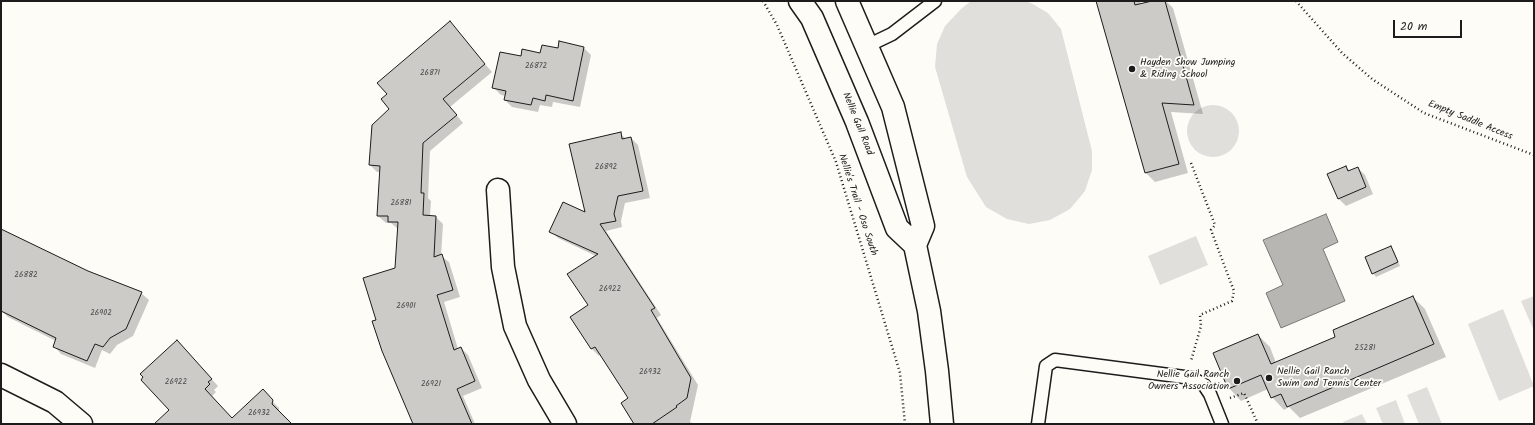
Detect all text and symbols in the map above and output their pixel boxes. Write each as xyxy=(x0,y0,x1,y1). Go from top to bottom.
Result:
scale bar xyxy=(1395,12,1464,38)
text: 20 m xyxy=(1400,17,1427,36)
place label: Hayden Show Jumping & Riding School xyxy=(1140,57,1236,80)
house number: 26872 xyxy=(525,62,547,72)
marker: Hayden Show Jumping & Riding School xyxy=(1127,64,1137,74)
house number: 26871 xyxy=(420,69,440,79)
street label: Nellie Gail Road xyxy=(839,91,875,157)
street label: Empty Saddle Access xyxy=(1426,99,1514,143)
street label: Nellie's Trail - Oso South xyxy=(835,153,879,257)
house number: 26892 xyxy=(595,163,617,173)
house number: 26881 xyxy=(390,199,412,209)
house number: 26882 xyxy=(14,271,38,281)
house number: 26922 xyxy=(599,285,621,295)
house number: 26901 xyxy=(396,302,416,312)
house number: 26902 xyxy=(90,309,112,319)
house number: 25281 xyxy=(1355,344,1375,354)
place label: Nellie Gail Ranch Swim and Tennis Center xyxy=(1277,366,1381,390)
house number: 26932 xyxy=(639,368,661,378)
place label: Nellie Gail Ranch Owners Association xyxy=(1148,369,1229,392)
marker: Nellie Gail Ranch Swim and Tennis Center xyxy=(1264,373,1274,383)
marker: Nellie Gail Ranch Owners Association xyxy=(1232,376,1242,386)
house number: 26922 xyxy=(165,378,187,388)
house number: 26921 xyxy=(421,380,441,390)
house number: 26932 xyxy=(248,409,270,419)

